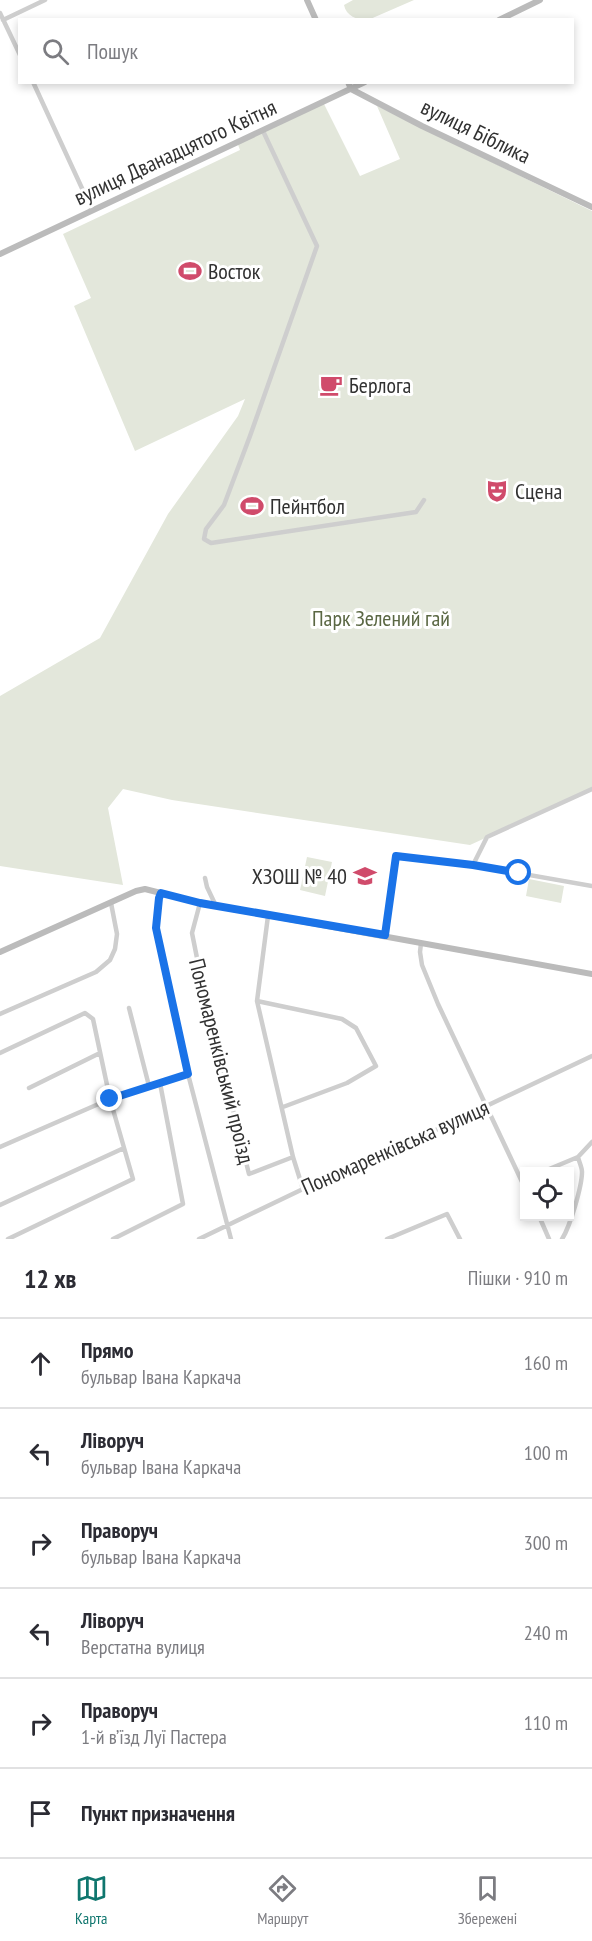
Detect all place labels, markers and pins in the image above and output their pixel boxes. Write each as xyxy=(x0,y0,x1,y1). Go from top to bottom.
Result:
place label: Восток xyxy=(208,257,261,285)
sports icon: Восток xyxy=(177,258,203,284)
place label: Берлога xyxy=(349,371,411,399)
cafe icon: Берлога xyxy=(318,372,344,398)
place label: Сцена xyxy=(515,477,562,505)
theatre icon: Сцена xyxy=(484,478,510,504)
place label: Пейнтбол xyxy=(270,492,345,520)
sports icon: Пейнтбол xyxy=(239,493,265,519)
place label: ХЗОШ № 40 xyxy=(252,862,347,890)
school or university icon: ХЗОШ № 40 xyxy=(352,863,378,889)

